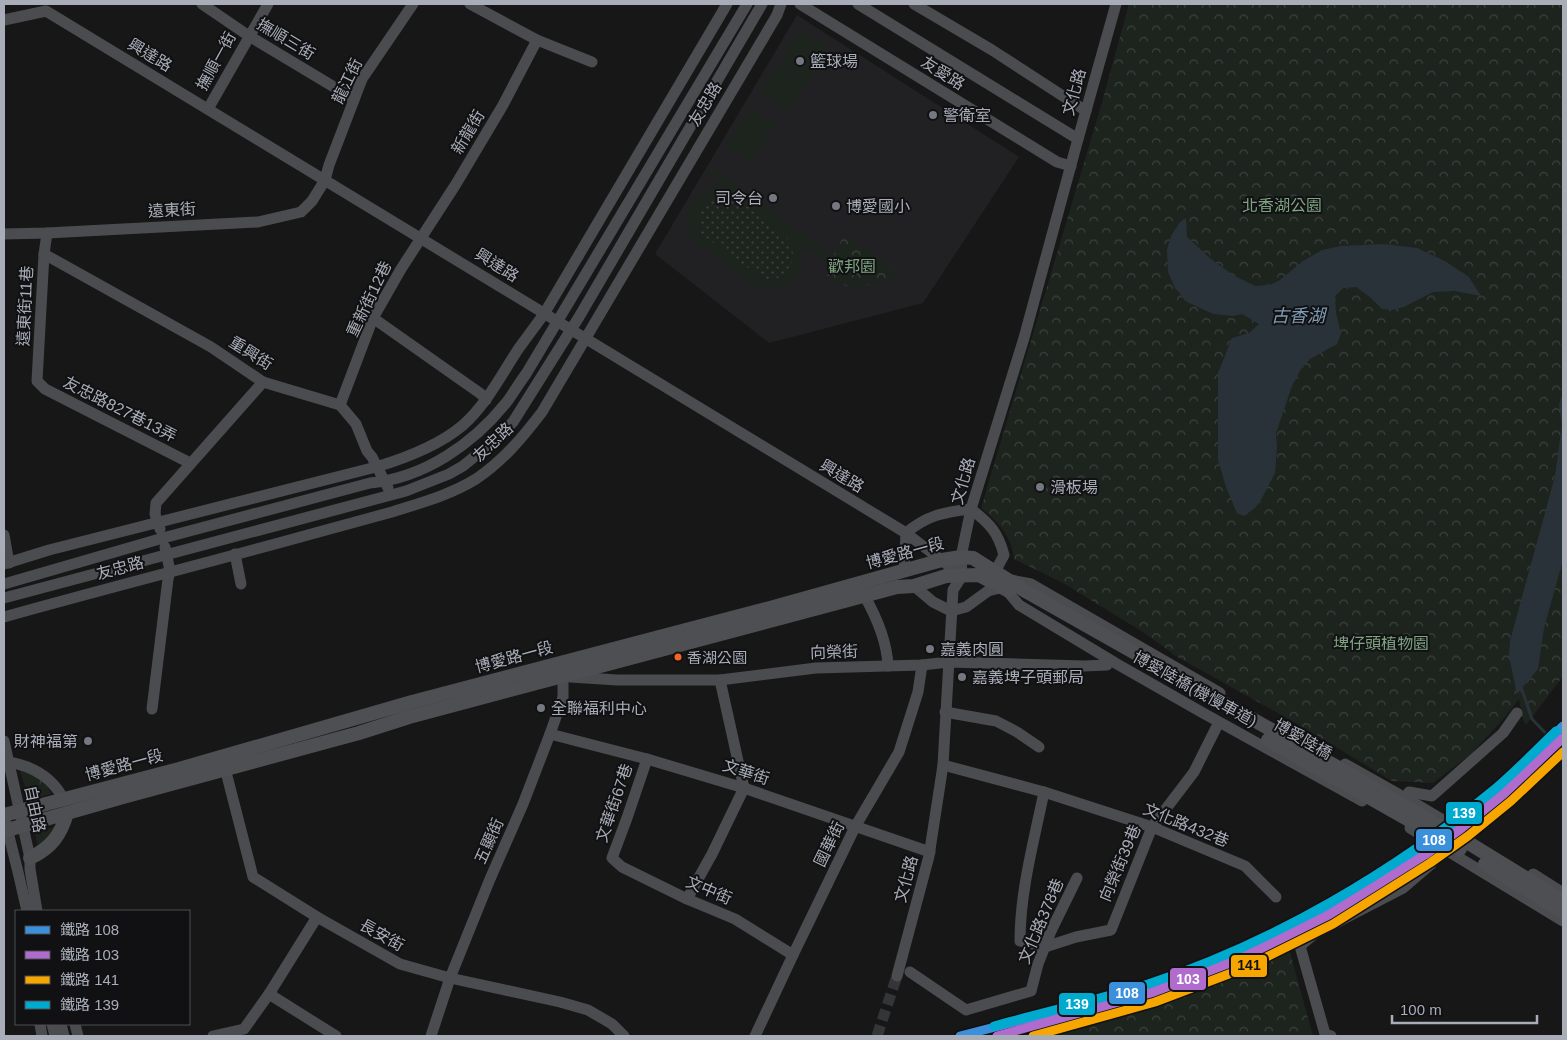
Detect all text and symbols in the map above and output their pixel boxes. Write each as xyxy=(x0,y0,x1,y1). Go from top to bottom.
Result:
street label: 撫順三街 xyxy=(254,15,318,63)
street label: 撫順一街 xyxy=(193,29,239,93)
street label: 興達路 xyxy=(125,35,175,75)
place label: 籃球場 xyxy=(810,52,858,70)
street label: 友愛路 xyxy=(918,53,968,93)
marker: 籃球場 xyxy=(794,55,806,67)
street label: 龍江街 xyxy=(329,56,365,106)
street label: 文化路 xyxy=(1060,67,1088,117)
street label: 友忠路 xyxy=(685,79,725,129)
street label: 新龍街 xyxy=(448,107,488,157)
place label: 警衛室 xyxy=(943,107,991,124)
marker: 警衛室 xyxy=(927,109,939,121)
place label: 司令台 xyxy=(715,190,763,207)
marker: 司令台 xyxy=(767,192,779,204)
park label: 北香湖公園 xyxy=(1242,197,1322,214)
place label: 博愛國小 xyxy=(846,198,910,215)
street label: 遠東街 xyxy=(148,200,196,220)
marker: 博愛國小 xyxy=(830,200,842,212)
street label: 興達路 xyxy=(472,245,522,285)
park label: 歡邦園 xyxy=(828,258,876,275)
street label: 重新街12巷 xyxy=(343,259,395,339)
street label: 遠東街11巷 xyxy=(14,265,36,347)
water label: 古香湖 xyxy=(1271,306,1328,326)
street label: 重興街 xyxy=(226,333,276,373)
street label: 友忠路827巷13弄 xyxy=(61,373,179,445)
street label: 友忠路 xyxy=(470,419,516,465)
street label: 興達路 xyxy=(817,456,867,496)
street label: 文化路 xyxy=(948,456,978,506)
place label: 滑板場 xyxy=(1050,479,1098,496)
marker: 滑板場 xyxy=(1034,481,1046,493)
street label: 博愛路一段 xyxy=(864,534,946,572)
street label: 友忠路 xyxy=(95,554,145,582)
park label: 埤仔頭植物園 xyxy=(1333,635,1429,652)
street label: 博愛路一段 xyxy=(473,638,555,676)
place label: 嘉義肉圓 xyxy=(940,641,1004,658)
street label: 向榮街 xyxy=(810,643,858,661)
marker: 嘉義肉圓 xyxy=(924,643,936,655)
street label: 博愛陸橋(機慢車道) xyxy=(1130,648,1260,730)
place label: 香湖公園 xyxy=(687,649,747,666)
marker: 香湖公園 xyxy=(673,652,683,662)
place label: 嘉義埤子頭郵局 xyxy=(972,669,1084,686)
marker: 嘉義埤子頭郵局 xyxy=(956,671,968,683)
place label: 全聯福利中心 xyxy=(551,700,647,717)
marker: 全聯福利中心 xyxy=(535,702,547,714)
street label: 博愛陸橋 xyxy=(1271,716,1335,762)
place label: 財神福第 xyxy=(14,733,78,750)
marker: 財神福第 xyxy=(82,735,94,747)
street label: 博愛路一段 xyxy=(83,746,165,784)
street label: 文華街 xyxy=(721,756,771,788)
street label: 文華街67巷 xyxy=(593,762,635,844)
street label: 自由路 xyxy=(22,784,48,834)
street label: 文化路432巷 xyxy=(1141,800,1231,850)
line badge: 139 xyxy=(1445,801,1483,825)
text: 139 xyxy=(1452,805,1476,821)
street label: 五顯街 xyxy=(471,816,507,866)
street label: 國華街 xyxy=(811,819,847,869)
street label: 向榮街39巷 xyxy=(1096,822,1144,904)
line badge: 108 xyxy=(1415,828,1453,852)
text: 108 xyxy=(1422,832,1446,848)
street label: 文化路 xyxy=(892,854,920,904)
street label: 文中街 xyxy=(684,873,734,907)
street label: 文化路378巷 xyxy=(1015,876,1067,966)
legend xyxy=(15,910,190,1025)
street label: 長安街 xyxy=(357,916,407,954)
text: 鐵路 108 xyxy=(60,921,119,938)
text: 鐵路 103 xyxy=(60,946,119,963)
line badge: 141 xyxy=(1230,954,1268,978)
text: 141 xyxy=(1237,957,1261,973)
line badge: 103 xyxy=(1169,967,1207,991)
text: 鐵路 141 xyxy=(60,971,119,988)
text: 103 xyxy=(1176,971,1200,987)
line badge: 108 xyxy=(1108,981,1146,1005)
text: 108 xyxy=(1115,985,1139,1001)
line badge: 139 xyxy=(1058,992,1096,1016)
scale bar xyxy=(1392,992,1537,1024)
text: 鐵路 139 xyxy=(60,996,119,1013)
text: 139 xyxy=(1065,996,1089,1012)
text: 100 m xyxy=(1400,1001,1442,1018)

